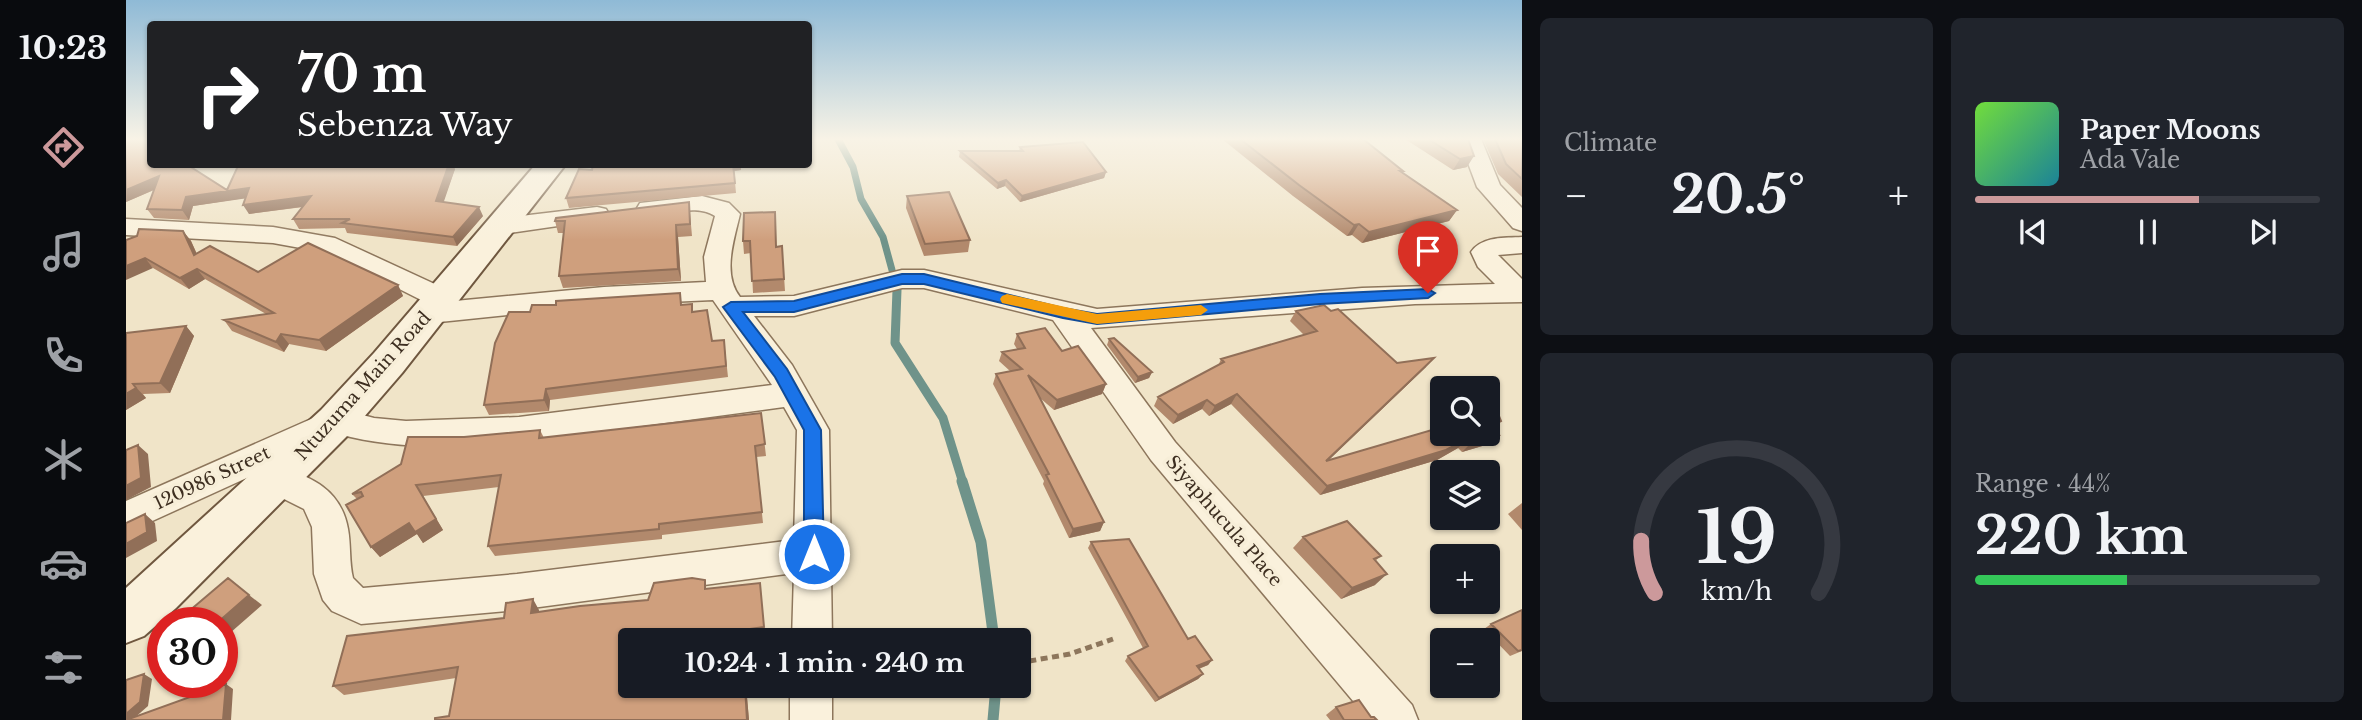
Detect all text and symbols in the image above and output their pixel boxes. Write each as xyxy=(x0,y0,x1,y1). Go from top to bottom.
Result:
text: 10:23 xyxy=(19,28,107,68)
text: 70 m xyxy=(297,44,427,105)
icon: right xyxy=(182,49,273,140)
text: Sebenza Way xyxy=(297,105,513,145)
text: Paper Moons xyxy=(2080,114,2261,146)
icon: directions xyxy=(39,123,88,172)
text: Climate xyxy=(1564,129,1657,157)
text: Ada Vale xyxy=(2080,146,2180,174)
text: 20.5° xyxy=(1671,163,1805,227)
text: − xyxy=(1564,172,1588,219)
text: + xyxy=(1888,172,1909,219)
icon: previous xyxy=(2014,213,2052,251)
icon: pause xyxy=(2129,213,2167,251)
icon: next xyxy=(2244,213,2282,251)
pin xyxy=(1398,221,1458,293)
icon: music xyxy=(39,227,88,276)
icon: arrive xyxy=(1409,232,1447,270)
street label: Ntuzuma Main Road xyxy=(290,307,436,465)
icon: phone xyxy=(39,331,88,380)
map controls xyxy=(1430,376,1500,698)
button: search xyxy=(1430,376,1500,446)
icon: climate xyxy=(39,435,88,484)
street label: 120986 Street xyxy=(151,441,274,514)
street label: Siyaphucula Place xyxy=(1161,451,1287,591)
button: layers xyxy=(1430,460,1500,530)
text: Range · 44% xyxy=(1975,470,2111,498)
text: 19 xyxy=(1696,493,1777,584)
text: 220 km xyxy=(1975,504,2188,568)
position arrow xyxy=(777,517,851,591)
icon: car xyxy=(39,539,88,588)
button: + xyxy=(1430,544,1500,614)
text: km/h xyxy=(1701,576,1772,607)
speed limit sign: 30 xyxy=(147,607,238,698)
button: − xyxy=(1430,628,1500,698)
icon: filters xyxy=(39,643,88,692)
text: 10:24 · 1 min · 240 m xyxy=(685,647,964,679)

